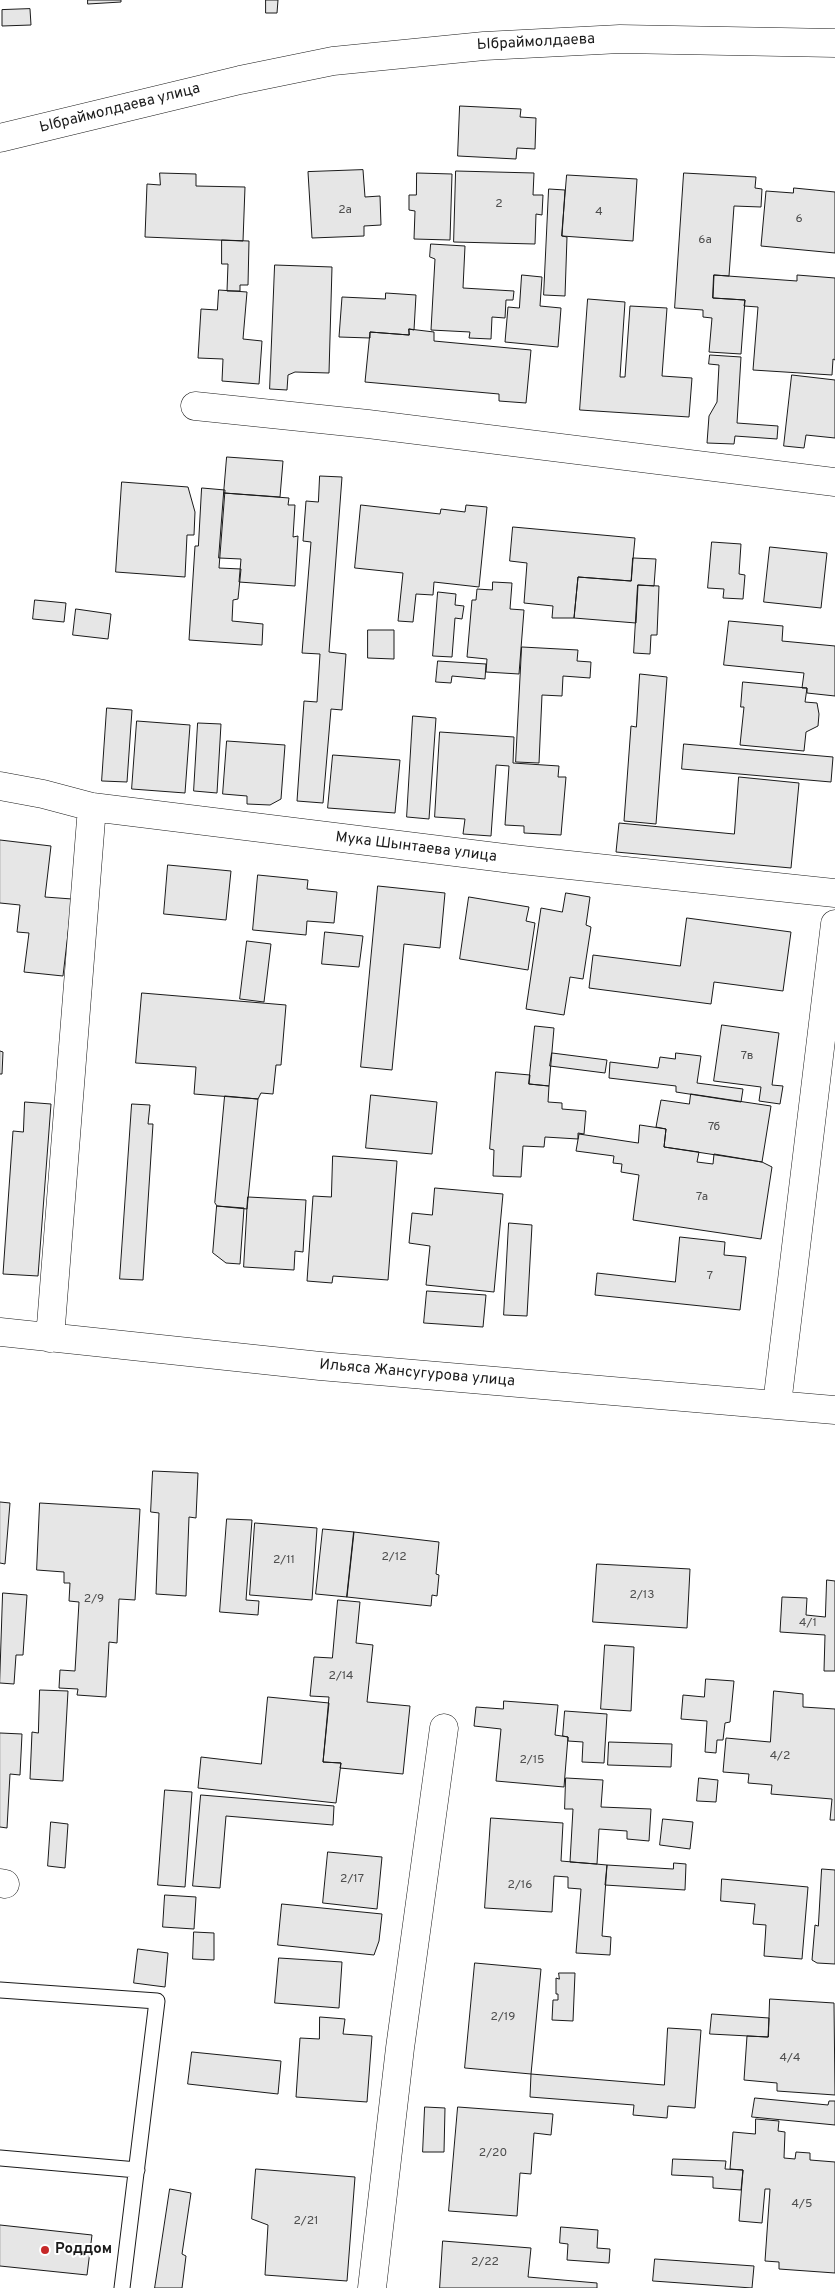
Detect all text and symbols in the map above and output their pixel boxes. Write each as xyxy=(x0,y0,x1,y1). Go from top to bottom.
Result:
street label: Ыбраймолдаева xyxy=(476,31,596,55)
street label: Ыбраймолдаева улица xyxy=(38,80,202,138)
house number: 2 xyxy=(495,198,503,212)
house number: 2а xyxy=(338,204,352,218)
house number: 4 xyxy=(595,206,603,220)
house number: 6 xyxy=(795,213,803,227)
house number: 6а xyxy=(698,234,712,248)
street label: Мука Шынтаева улица xyxy=(334,829,498,867)
house number: 7в xyxy=(741,1050,753,1064)
house number: 7б xyxy=(708,1121,720,1135)
house number: 7а xyxy=(696,1191,708,1205)
house number: 7 xyxy=(707,1270,713,1284)
street label: Ильяса Жансугурова улица xyxy=(318,1356,516,1392)
house number: 2/12 xyxy=(381,1551,407,1565)
house number: 2/11 xyxy=(273,1554,295,1568)
house number: 2/13 xyxy=(630,1589,654,1603)
house number: 2/9 xyxy=(84,1593,104,1607)
house number: 4/1 xyxy=(799,1617,817,1631)
house number: 2/14 xyxy=(329,1670,353,1684)
house number: 4/2 xyxy=(770,1750,790,1764)
house number: 2/15 xyxy=(519,1754,545,1768)
house number: 2/17 xyxy=(340,1873,364,1887)
house number: 2/16 xyxy=(508,1879,532,1893)
house number: 2/19 xyxy=(491,2011,515,2025)
house number: 4/4 xyxy=(780,2052,800,2066)
house number: 2/20 xyxy=(479,2147,507,2161)
house number: 4/5 xyxy=(792,2198,812,2212)
house number: 2/21 xyxy=(293,2215,319,2229)
place label: Роддом xyxy=(55,2241,112,2259)
marker: Роддом xyxy=(39,2244,51,2256)
house number: 2/22 xyxy=(471,2256,499,2270)

